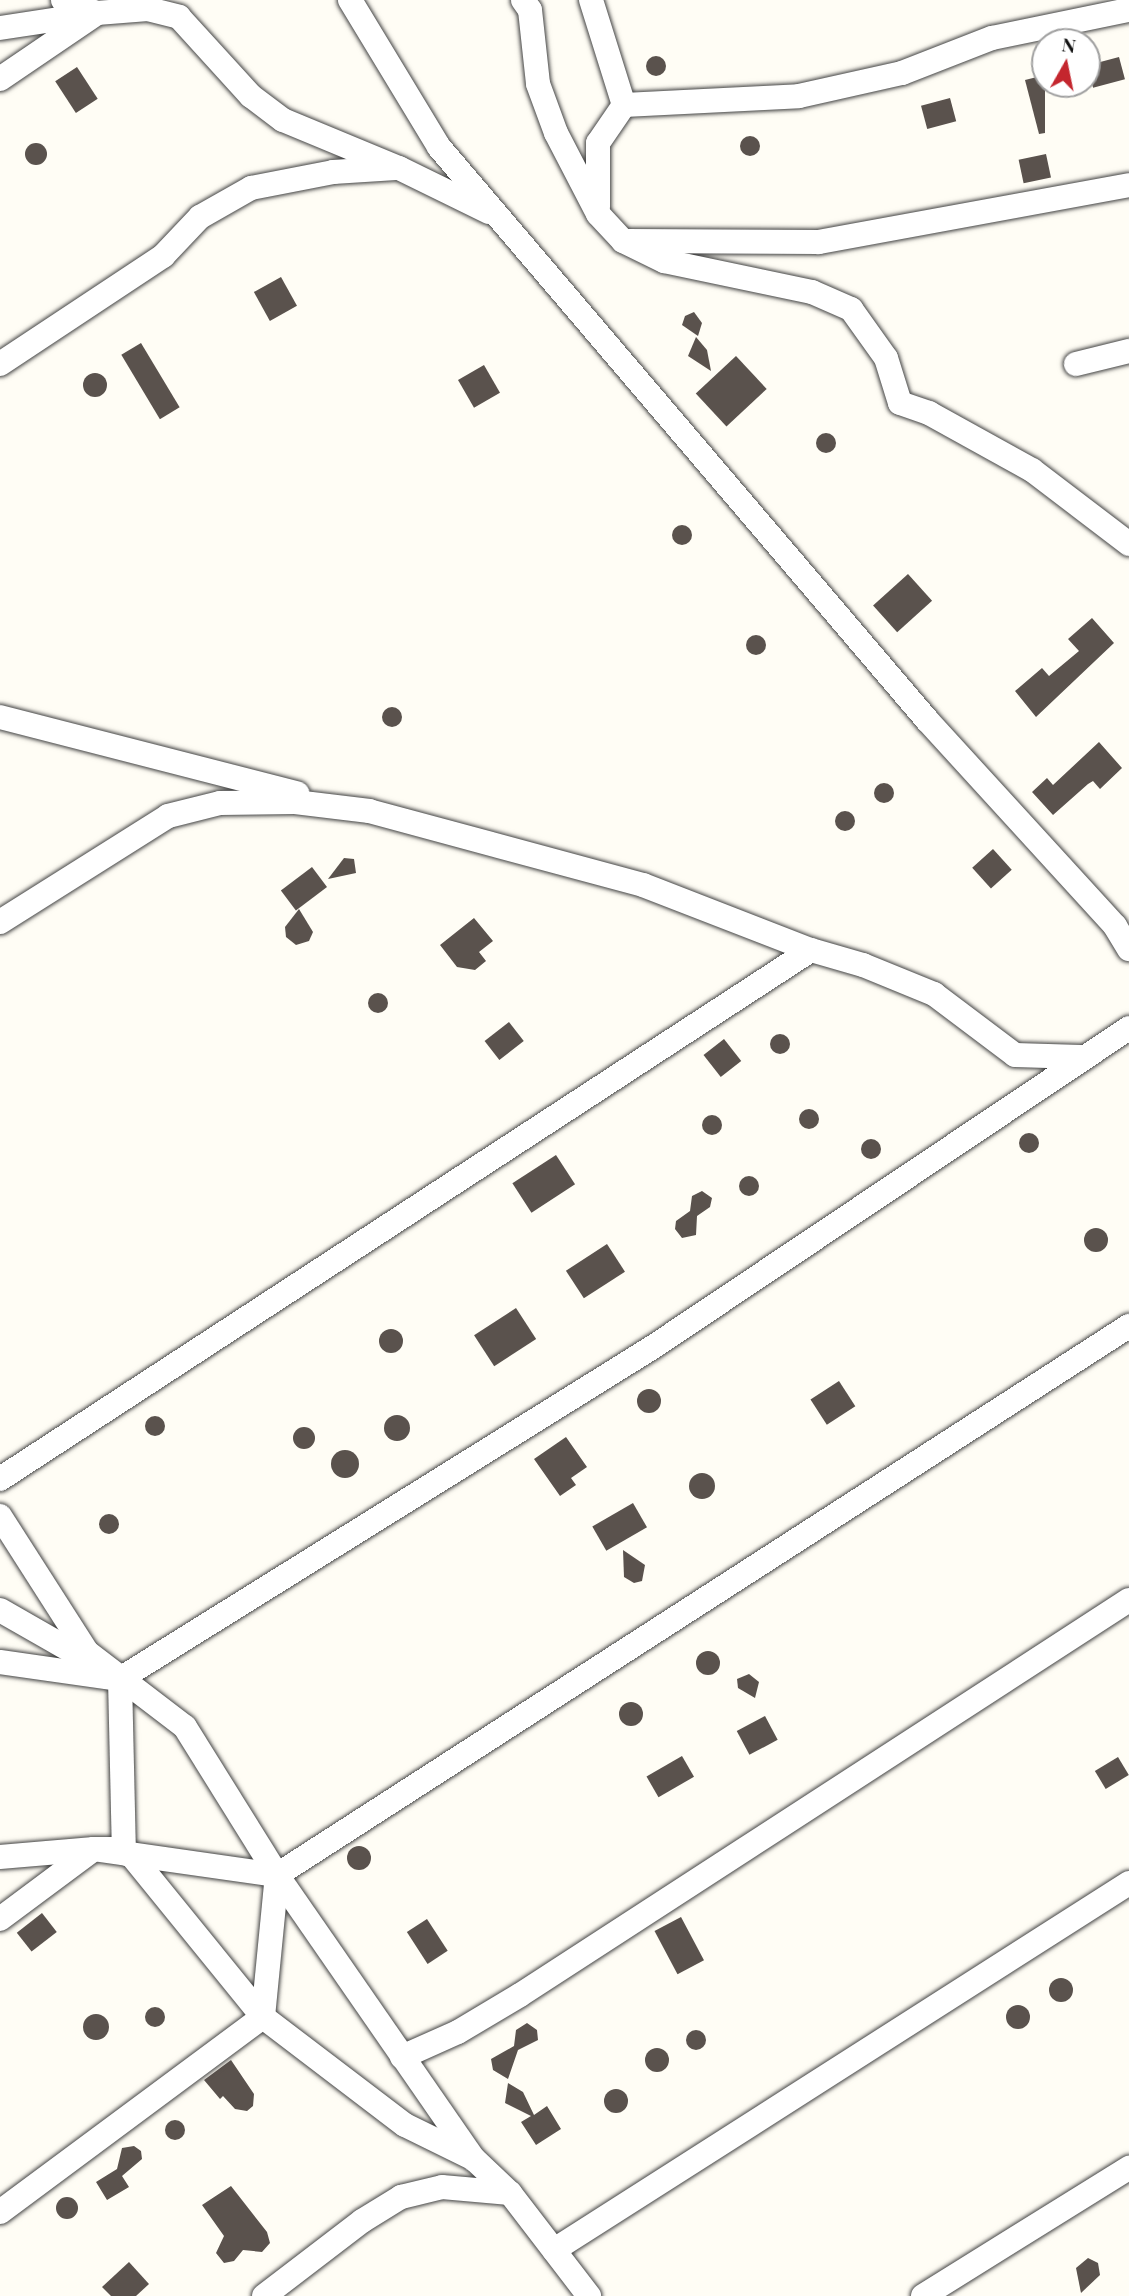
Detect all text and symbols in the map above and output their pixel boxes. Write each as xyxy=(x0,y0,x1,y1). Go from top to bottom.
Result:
north arrow xyxy=(1031,28,1101,98)
text: N xyxy=(1060,30,1078,58)

